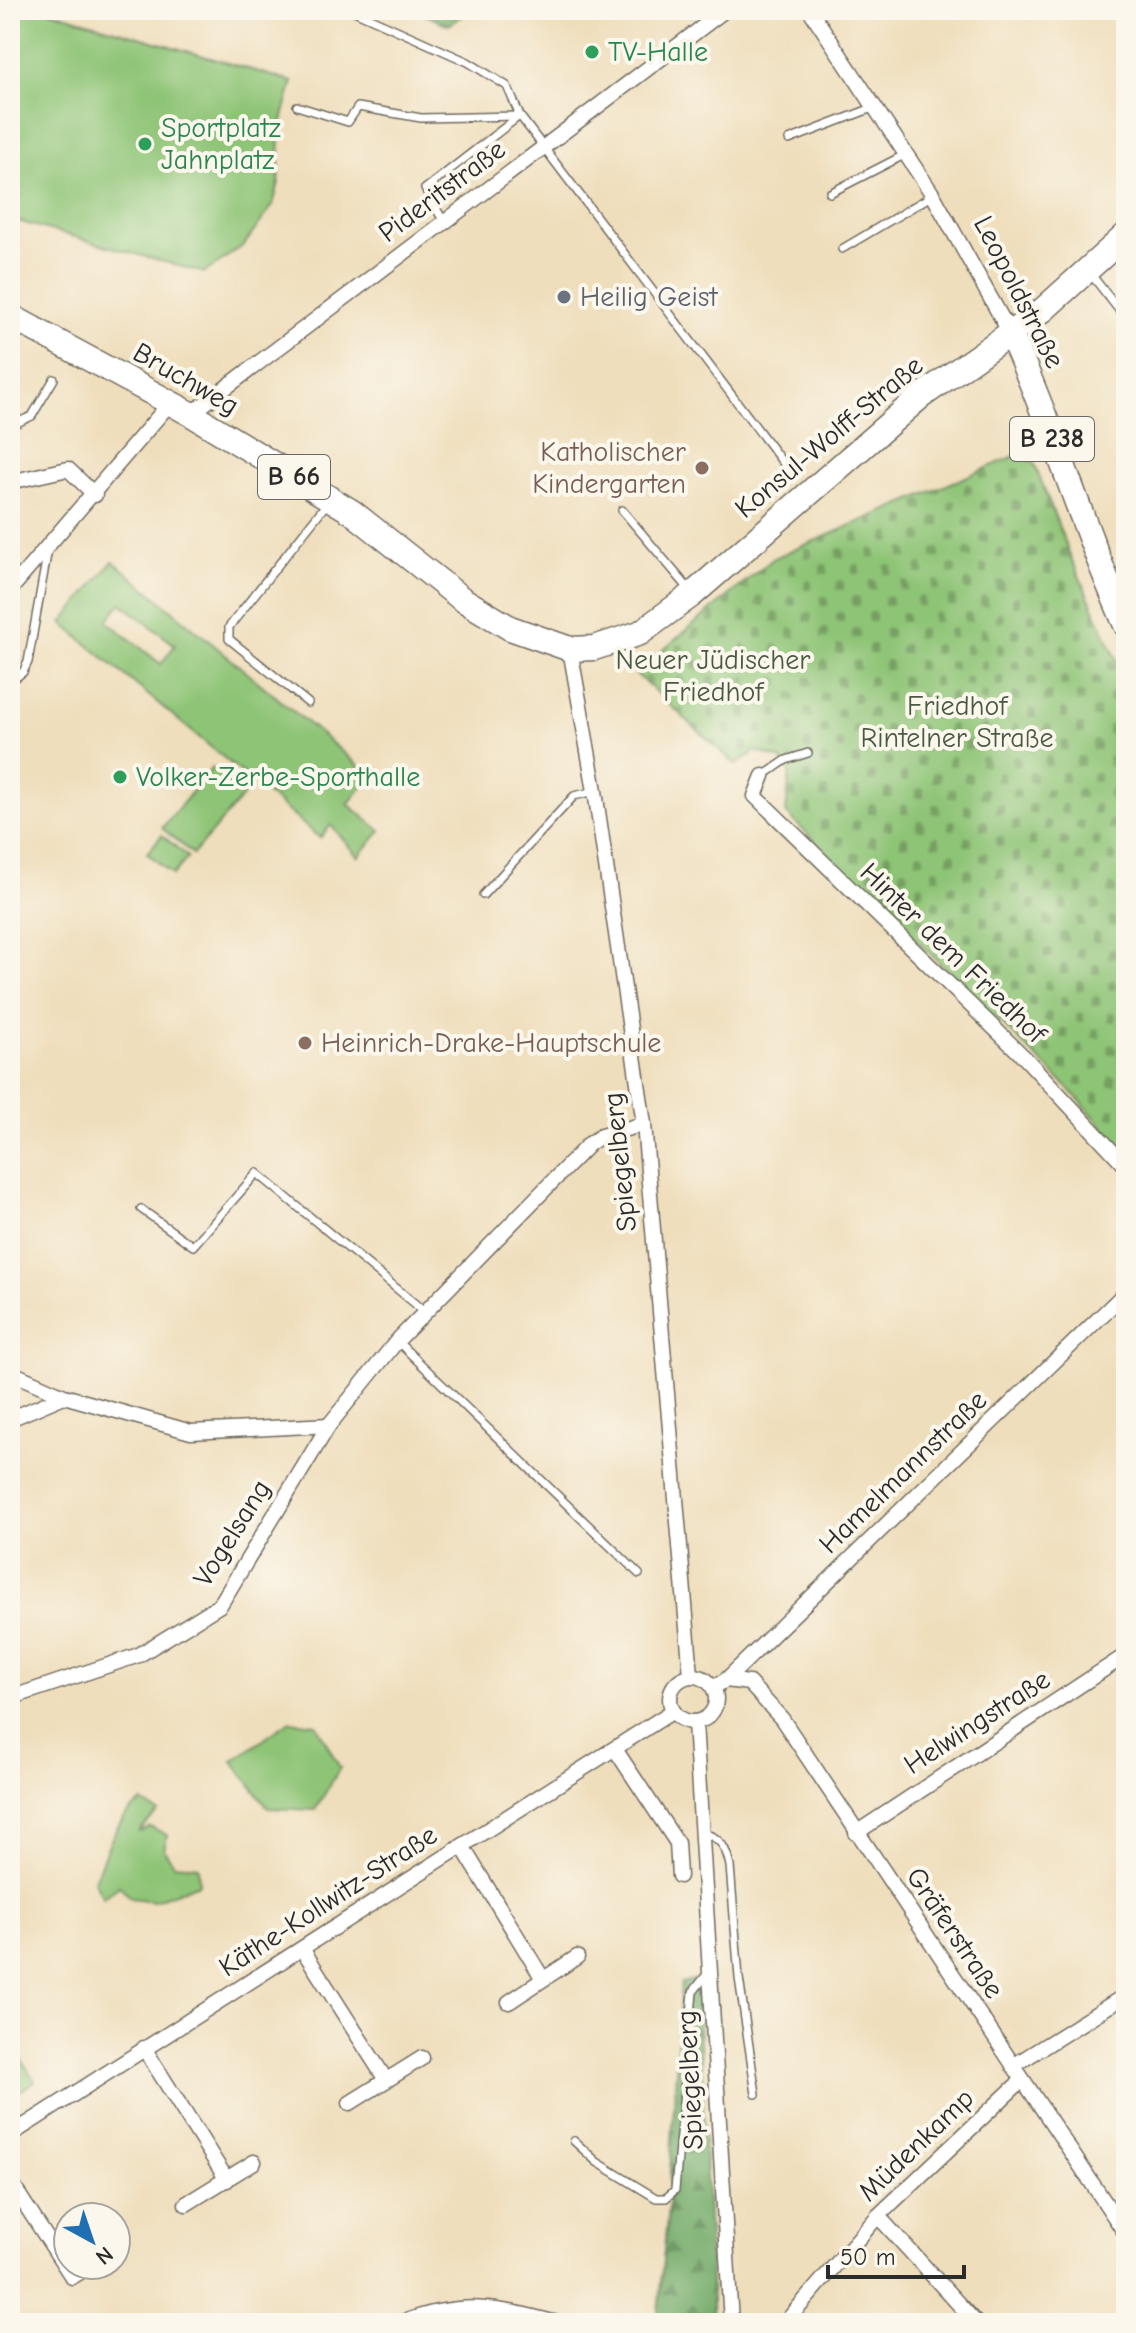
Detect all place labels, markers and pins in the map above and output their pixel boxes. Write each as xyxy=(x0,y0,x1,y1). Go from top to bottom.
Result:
place label: TV-Halle xyxy=(608,36,708,68)
marker: TV-Halle xyxy=(583,43,601,61)
place label: Sportplatz Jahnplatz xyxy=(161,112,281,176)
marker: Sportplatz Jahnplatz xyxy=(136,135,154,153)
place label: Heilig Geist xyxy=(580,281,718,313)
marker: Heilig Geist xyxy=(555,288,573,306)
place label: Katholischer Kindergarten xyxy=(532,436,686,500)
marker: Katholischer Kindergarten xyxy=(693,459,711,477)
place label: Volker-Zerbe-Sporthalle xyxy=(136,761,420,793)
marker: Volker-Zerbe-Sporthalle xyxy=(111,768,129,786)
place label: Heinrich-Drake-Hauptschule xyxy=(321,1027,661,1059)
marker: Heinrich-Drake-Hauptschule xyxy=(296,1034,314,1052)

